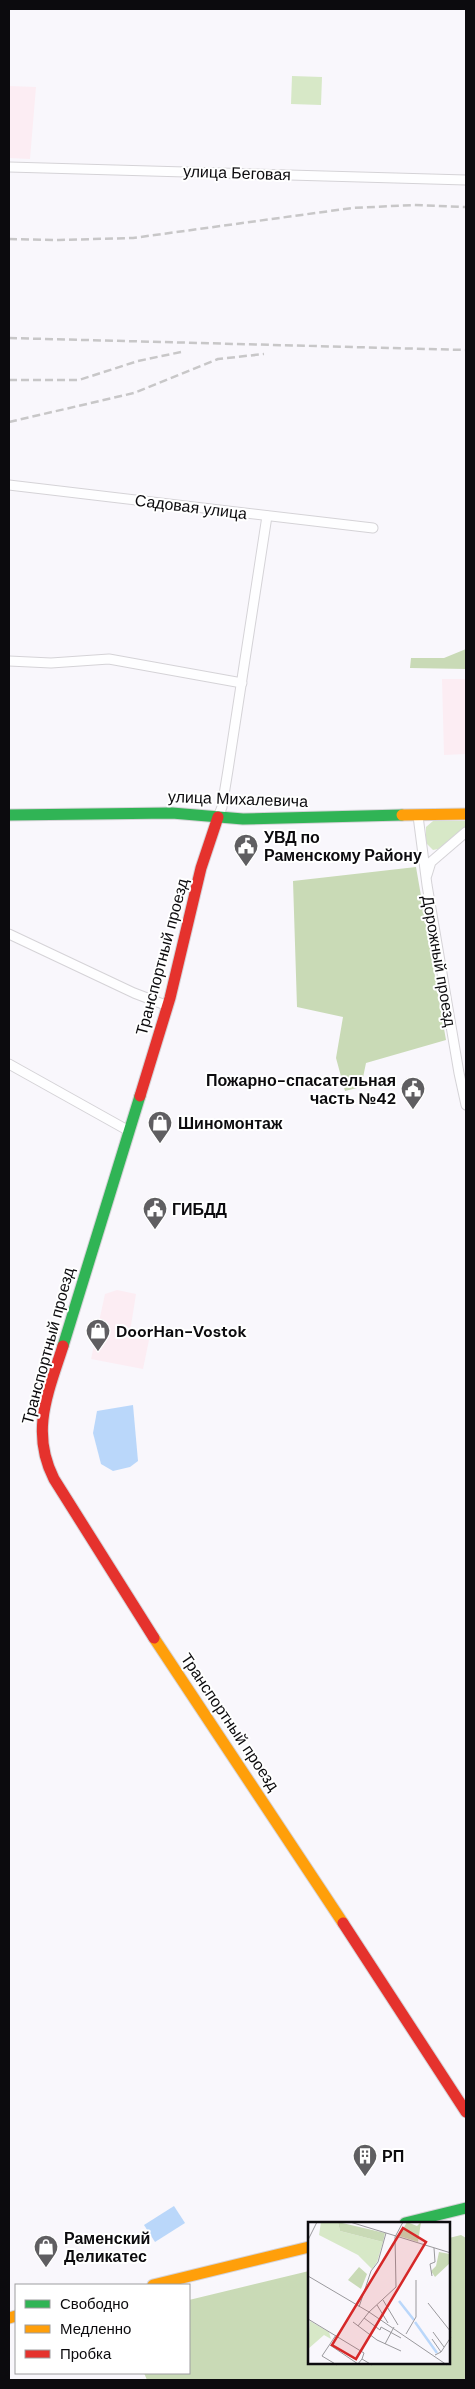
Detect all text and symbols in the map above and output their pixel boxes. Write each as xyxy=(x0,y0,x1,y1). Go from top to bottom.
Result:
street label: улица Беговая xyxy=(183,161,291,185)
street label: Садовая улица xyxy=(134,490,248,524)
street label: улица Михалевича xyxy=(168,786,308,812)
place label: УВД по Раменскому Району xyxy=(264,827,422,866)
public building icon: УВД по Раменскому Району xyxy=(233,833,259,867)
street label: Транспортный проезд xyxy=(131,876,193,1038)
street label: Дорожный проезд xyxy=(417,894,461,1029)
place label: Пожарно-спасательная часть №42 xyxy=(206,1070,396,1109)
public building icon: Пожарно-спасательная часть №42 xyxy=(400,1076,426,1110)
shop icon: Шиномонтаж xyxy=(147,1110,173,1144)
place label: Шиномонтаж xyxy=(178,1113,283,1134)
public building icon: ГИБДД xyxy=(142,1196,168,1230)
place label: ГИБДД xyxy=(172,1199,227,1220)
street label: Транспортный проезд xyxy=(17,1265,79,1427)
shop icon: DoorHan-Vostok xyxy=(85,1318,111,1352)
place label: DoorHan-Vostok xyxy=(116,1321,248,1342)
street label: Транспортный проезд xyxy=(176,1649,284,1795)
building icon: РП xyxy=(352,2143,378,2177)
place label: РП xyxy=(382,2146,404,2167)
inset map xyxy=(308,2222,450,2364)
place label: Раменский Деликатес xyxy=(64,2228,150,2267)
shop icon: Раменский Деликатес xyxy=(33,2234,59,2268)
legend xyxy=(15,2284,190,2374)
text: Свободно xyxy=(60,2294,129,2314)
text: Медленно xyxy=(60,2319,131,2339)
text: Пробка xyxy=(60,2344,112,2364)

